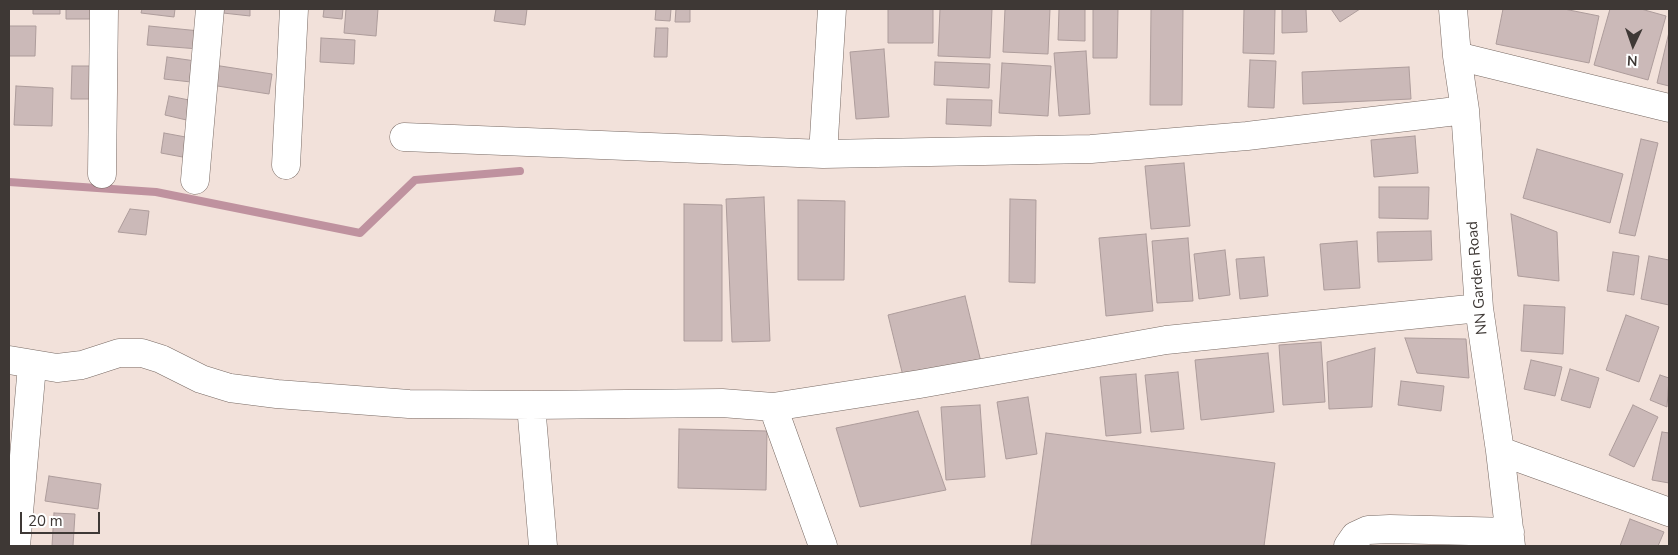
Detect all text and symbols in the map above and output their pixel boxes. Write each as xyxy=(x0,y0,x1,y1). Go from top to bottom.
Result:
north arrow xyxy=(1608,20,1658,70)
text: N xyxy=(1626,51,1638,70)
street label: NN Garden Road xyxy=(1464,220,1492,336)
scale bar xyxy=(22,502,102,534)
text: 20 m xyxy=(28,511,63,531)

